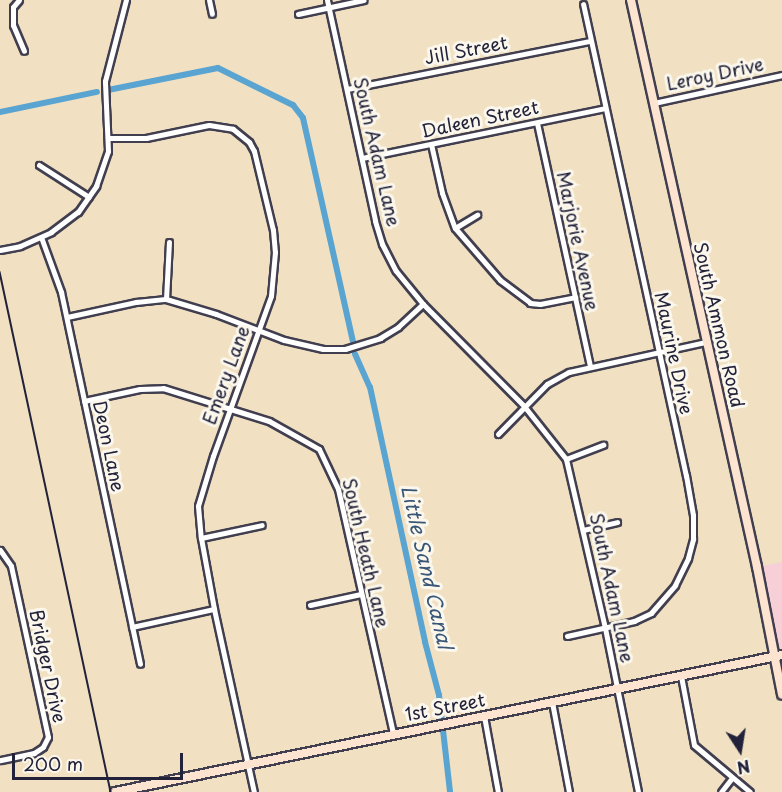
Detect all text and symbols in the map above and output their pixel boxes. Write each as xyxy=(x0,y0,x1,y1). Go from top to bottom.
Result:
street label: Jill Street xyxy=(423,31,509,69)
street label: Leroy Drive xyxy=(664,53,766,95)
street label: South Adam Lane xyxy=(349,74,405,230)
street label: Daleen Street xyxy=(419,96,541,142)
street label: Marjorie Avenue xyxy=(553,169,603,313)
street label: South Ammon Road xyxy=(689,239,749,411)
street label: Maurine Drive xyxy=(650,290,698,416)
street label: Emery Lane xyxy=(198,323,254,427)
street label: Deon Lane xyxy=(89,399,129,493)
street label: South Heath Lane xyxy=(338,475,394,631)
water label: Little Sand Canal xyxy=(396,482,458,652)
street label: South Adam Lane xyxy=(585,510,639,666)
street label: Bridger Drive xyxy=(25,607,71,725)
street label: 1st Street xyxy=(402,688,488,726)
north arrow xyxy=(710,720,770,780)
scale bar xyxy=(15,741,186,779)
text: 200 m xyxy=(23,750,83,777)
text: N xyxy=(735,755,752,781)

